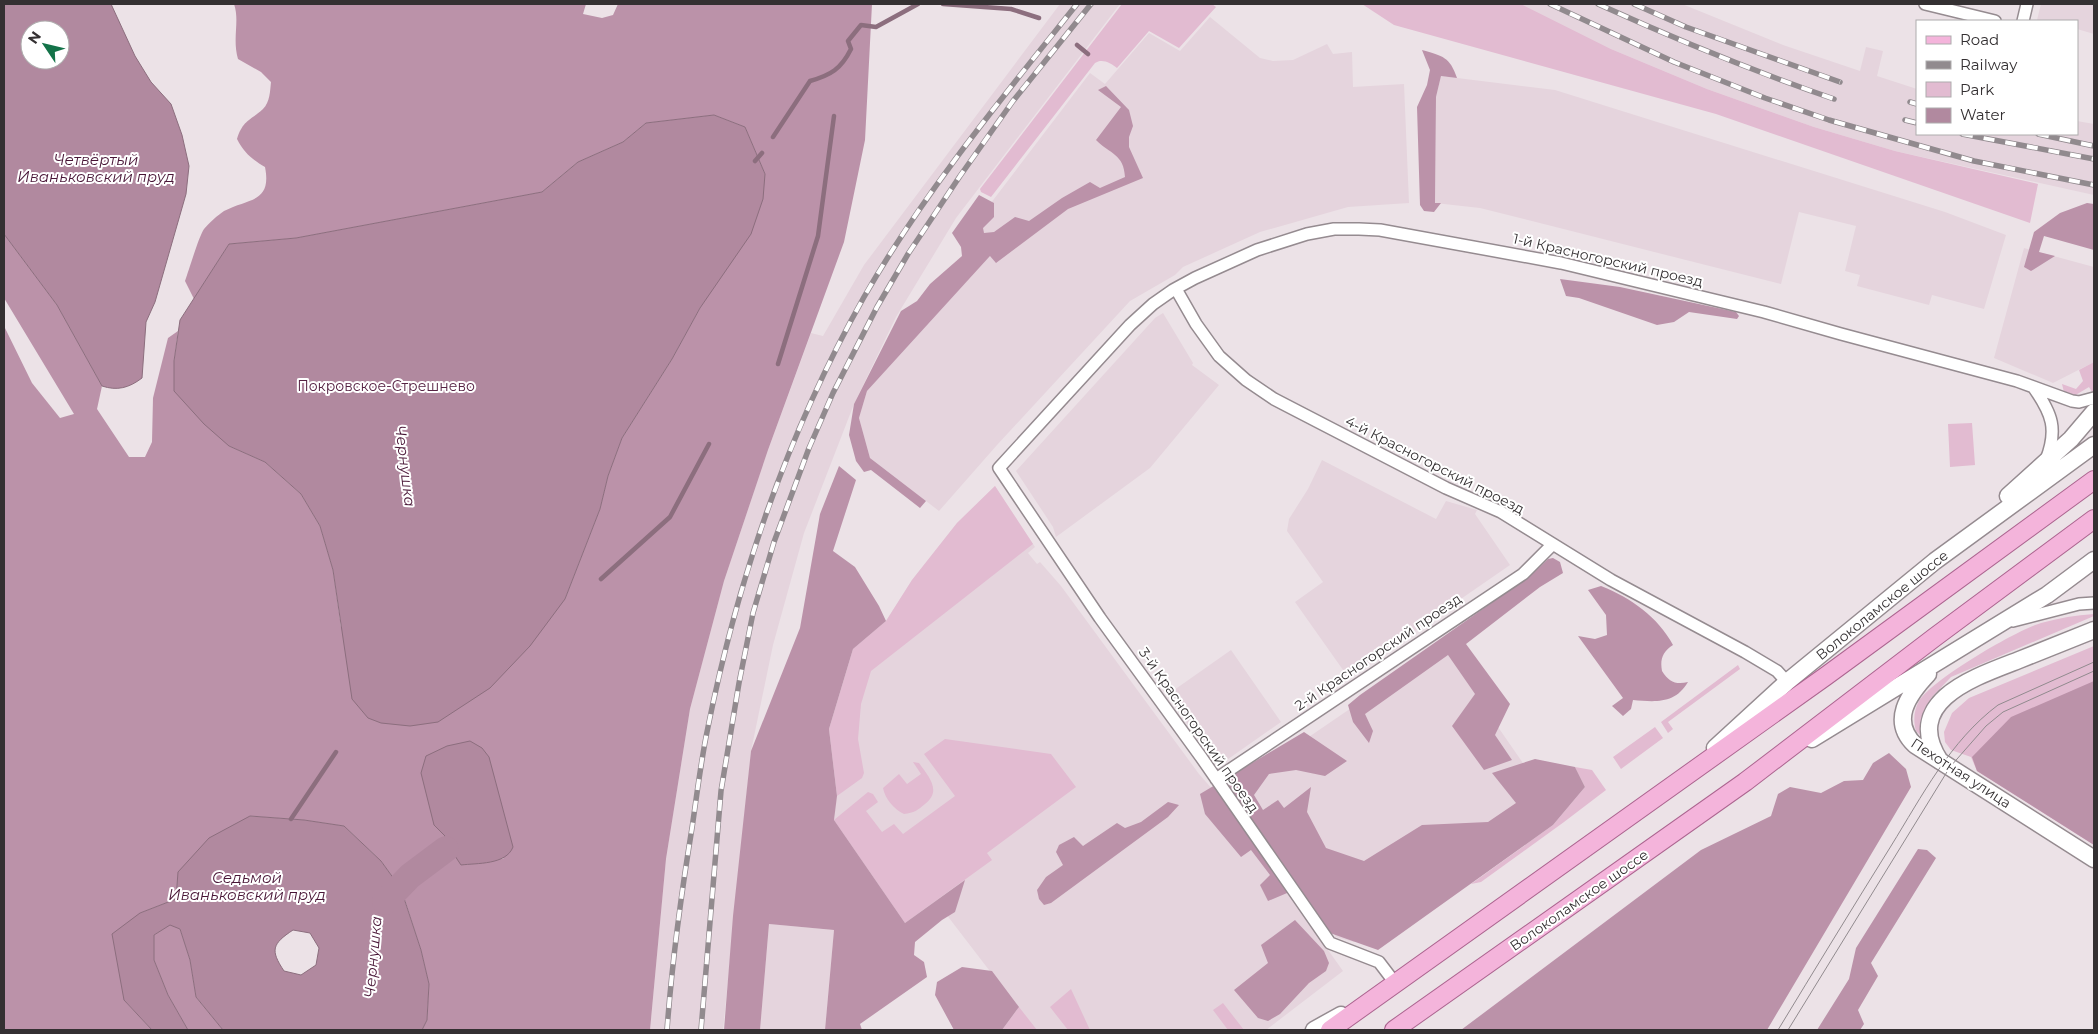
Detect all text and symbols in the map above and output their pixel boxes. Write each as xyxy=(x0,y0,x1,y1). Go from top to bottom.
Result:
north arrow xyxy=(20,20,70,70)
legend xyxy=(1916,20,2078,135)
text: N xyxy=(24,28,45,47)
text: Road xyxy=(1960,30,1999,49)
text: Railway xyxy=(1960,55,2018,74)
text: Park xyxy=(1960,80,1994,99)
text: Water xyxy=(1960,105,2006,124)
water label: Четвёртый Иваньковский пруд xyxy=(17,150,175,186)
street label: 1-й Красногорский проезд xyxy=(1511,229,1705,291)
park label: Покровское-Стрешнево xyxy=(297,377,475,395)
street label: 4-й Красногорский проезд xyxy=(1342,412,1528,518)
water label: Чернушка xyxy=(391,424,420,508)
street label: Волоколамское шоссе xyxy=(1812,546,1952,664)
street label: 2-й Красногорский проезд xyxy=(1291,589,1465,715)
street label: 3-й Красногорский проезд xyxy=(1135,644,1263,816)
street label: Пехотная улица xyxy=(1908,734,2014,812)
street label: Волоколамское шоссе xyxy=(1506,845,1652,955)
water label: Седьмой Иваньковский пруд xyxy=(168,868,326,904)
water label: Чернушка xyxy=(359,915,386,999)

